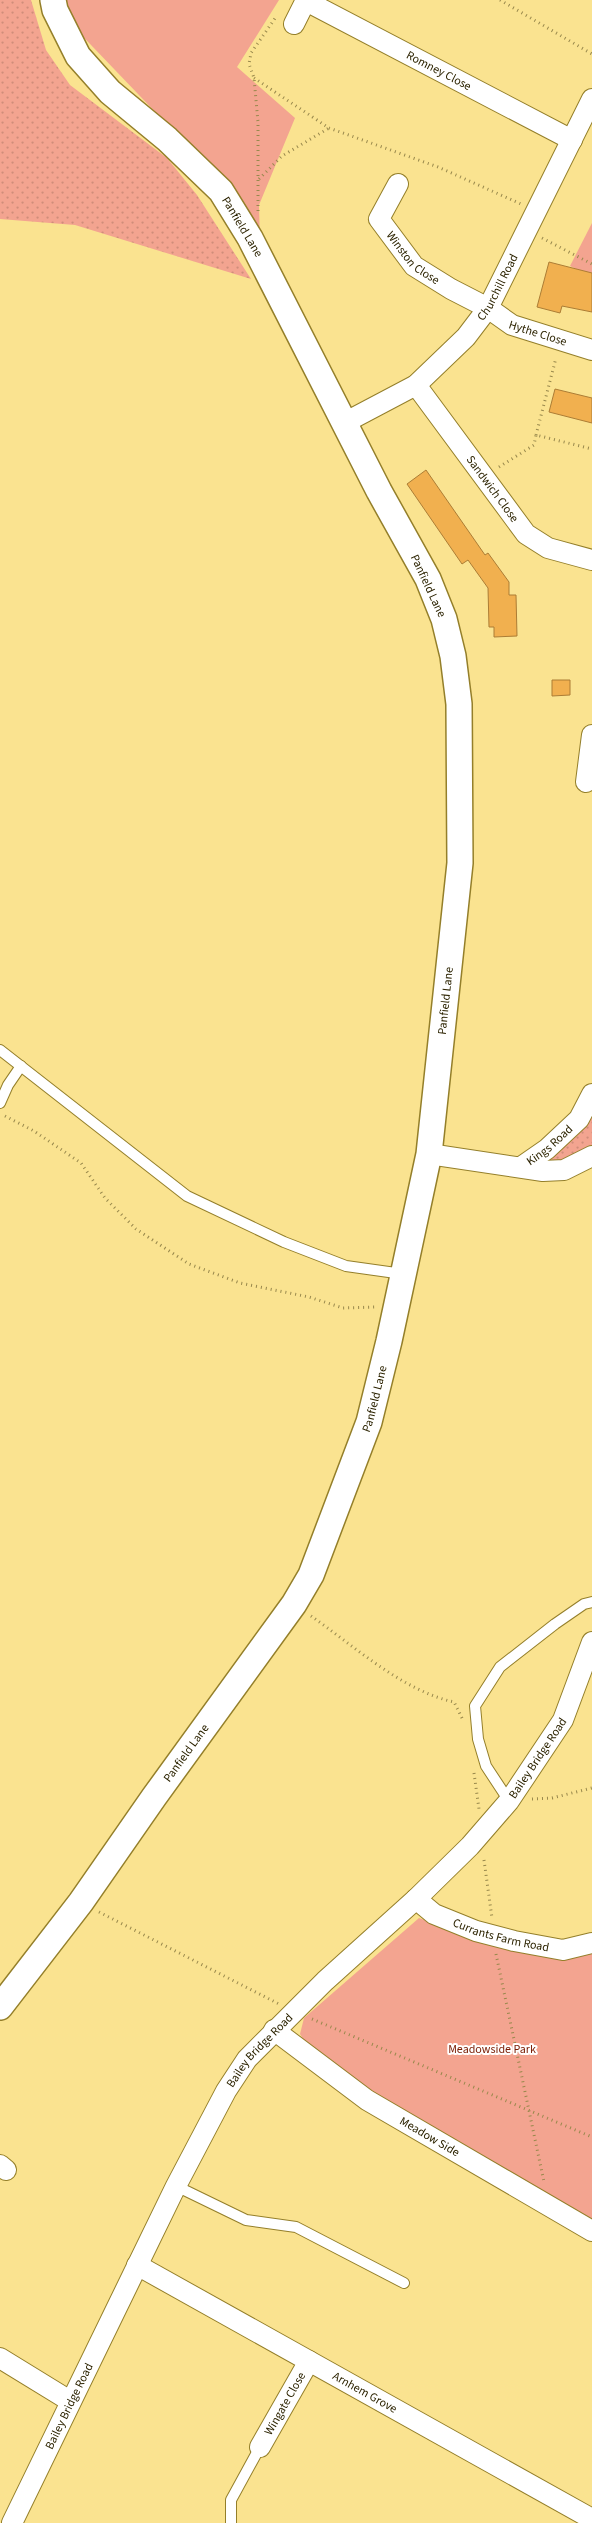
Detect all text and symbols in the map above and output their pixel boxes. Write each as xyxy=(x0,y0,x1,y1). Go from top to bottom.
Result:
street label: Romney Close xyxy=(403,46,474,95)
street label: Panfield Lane xyxy=(217,194,267,260)
street label: Winston Close xyxy=(382,227,443,288)
street label: Churchill Road xyxy=(473,251,522,324)
street label: Hythe Close xyxy=(507,316,569,350)
street label: Sandwich Close xyxy=(462,452,523,526)
street label: Panfield Lane xyxy=(406,552,450,620)
street label: Panfield Lane xyxy=(433,966,457,1035)
street label: Kings Road xyxy=(523,1121,576,1169)
street label: Panfield Lane xyxy=(357,1364,391,1434)
street label: Bailey Bridge Road xyxy=(504,1714,571,1802)
street label: Panfield Lane xyxy=(159,1720,213,1785)
street label: Currants Farm Road xyxy=(450,1914,551,1956)
street label: Bailey Bridge Road xyxy=(222,2009,297,2091)
park label: Meadowside Park xyxy=(448,2041,536,2058)
street label: Meadow Side xyxy=(397,2112,463,2161)
street label: Bailey Bridge Road xyxy=(41,2360,97,2452)
street label: Arnhem Grove xyxy=(330,2367,400,2417)
street label: Wingate Close xyxy=(260,2369,310,2438)

